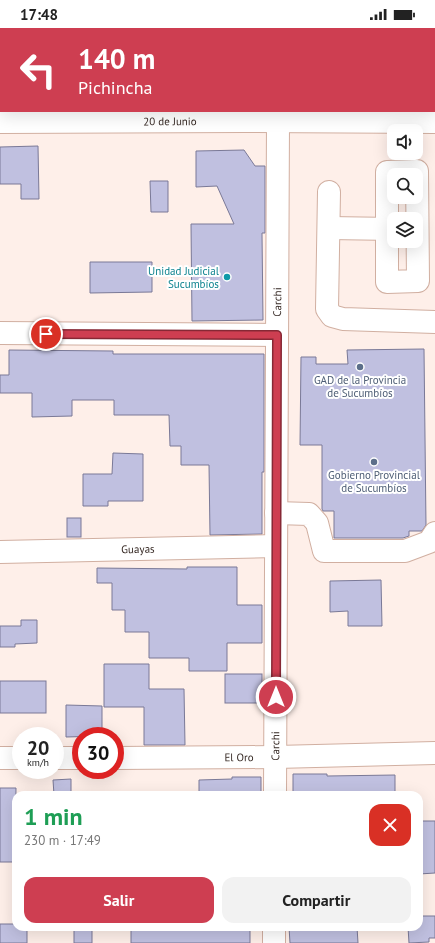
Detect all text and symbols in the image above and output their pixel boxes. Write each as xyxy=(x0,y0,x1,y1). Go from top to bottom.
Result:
text: 17:48 xyxy=(20,5,58,24)
text: 140 m xyxy=(78,40,155,77)
icon: left xyxy=(12,44,64,96)
text: Pichincha xyxy=(78,76,152,99)
street label: 20 de Junio xyxy=(143,114,197,128)
map controls xyxy=(387,124,423,248)
button: sound xyxy=(387,124,423,160)
button: search xyxy=(387,168,423,204)
button: layers xyxy=(387,212,423,248)
place label: Unidad Judicial Sucumbíos xyxy=(148,264,220,291)
marker: Unidad Judicial Sucumbíos xyxy=(222,272,232,282)
street label: Carchi xyxy=(270,287,284,317)
pin xyxy=(29,317,63,351)
icon: arrive xyxy=(35,323,57,345)
marker: GAD de la Provincia de Sucumbíos xyxy=(355,362,365,372)
place label: GAD de la Provincia de Sucumbíos xyxy=(314,373,406,400)
marker: Gobierno Provincial de Sucumbíos xyxy=(369,457,379,467)
place label: Gobierno Provincial de Sucumbíos xyxy=(328,468,421,495)
street label: Guayas xyxy=(121,542,155,556)
position arrow xyxy=(255,676,297,718)
speed limit sign: 30 xyxy=(72,727,124,779)
street label: Carchi xyxy=(268,731,282,761)
text: 20 xyxy=(27,735,49,761)
street label: El Oro xyxy=(224,750,254,764)
text: km/h xyxy=(27,756,49,769)
text: 1 min xyxy=(24,801,83,832)
button: close xyxy=(369,804,411,846)
text: 230 m · 17:49 xyxy=(24,832,101,849)
button: Salir xyxy=(24,877,214,923)
button: Compartir xyxy=(222,877,411,923)

